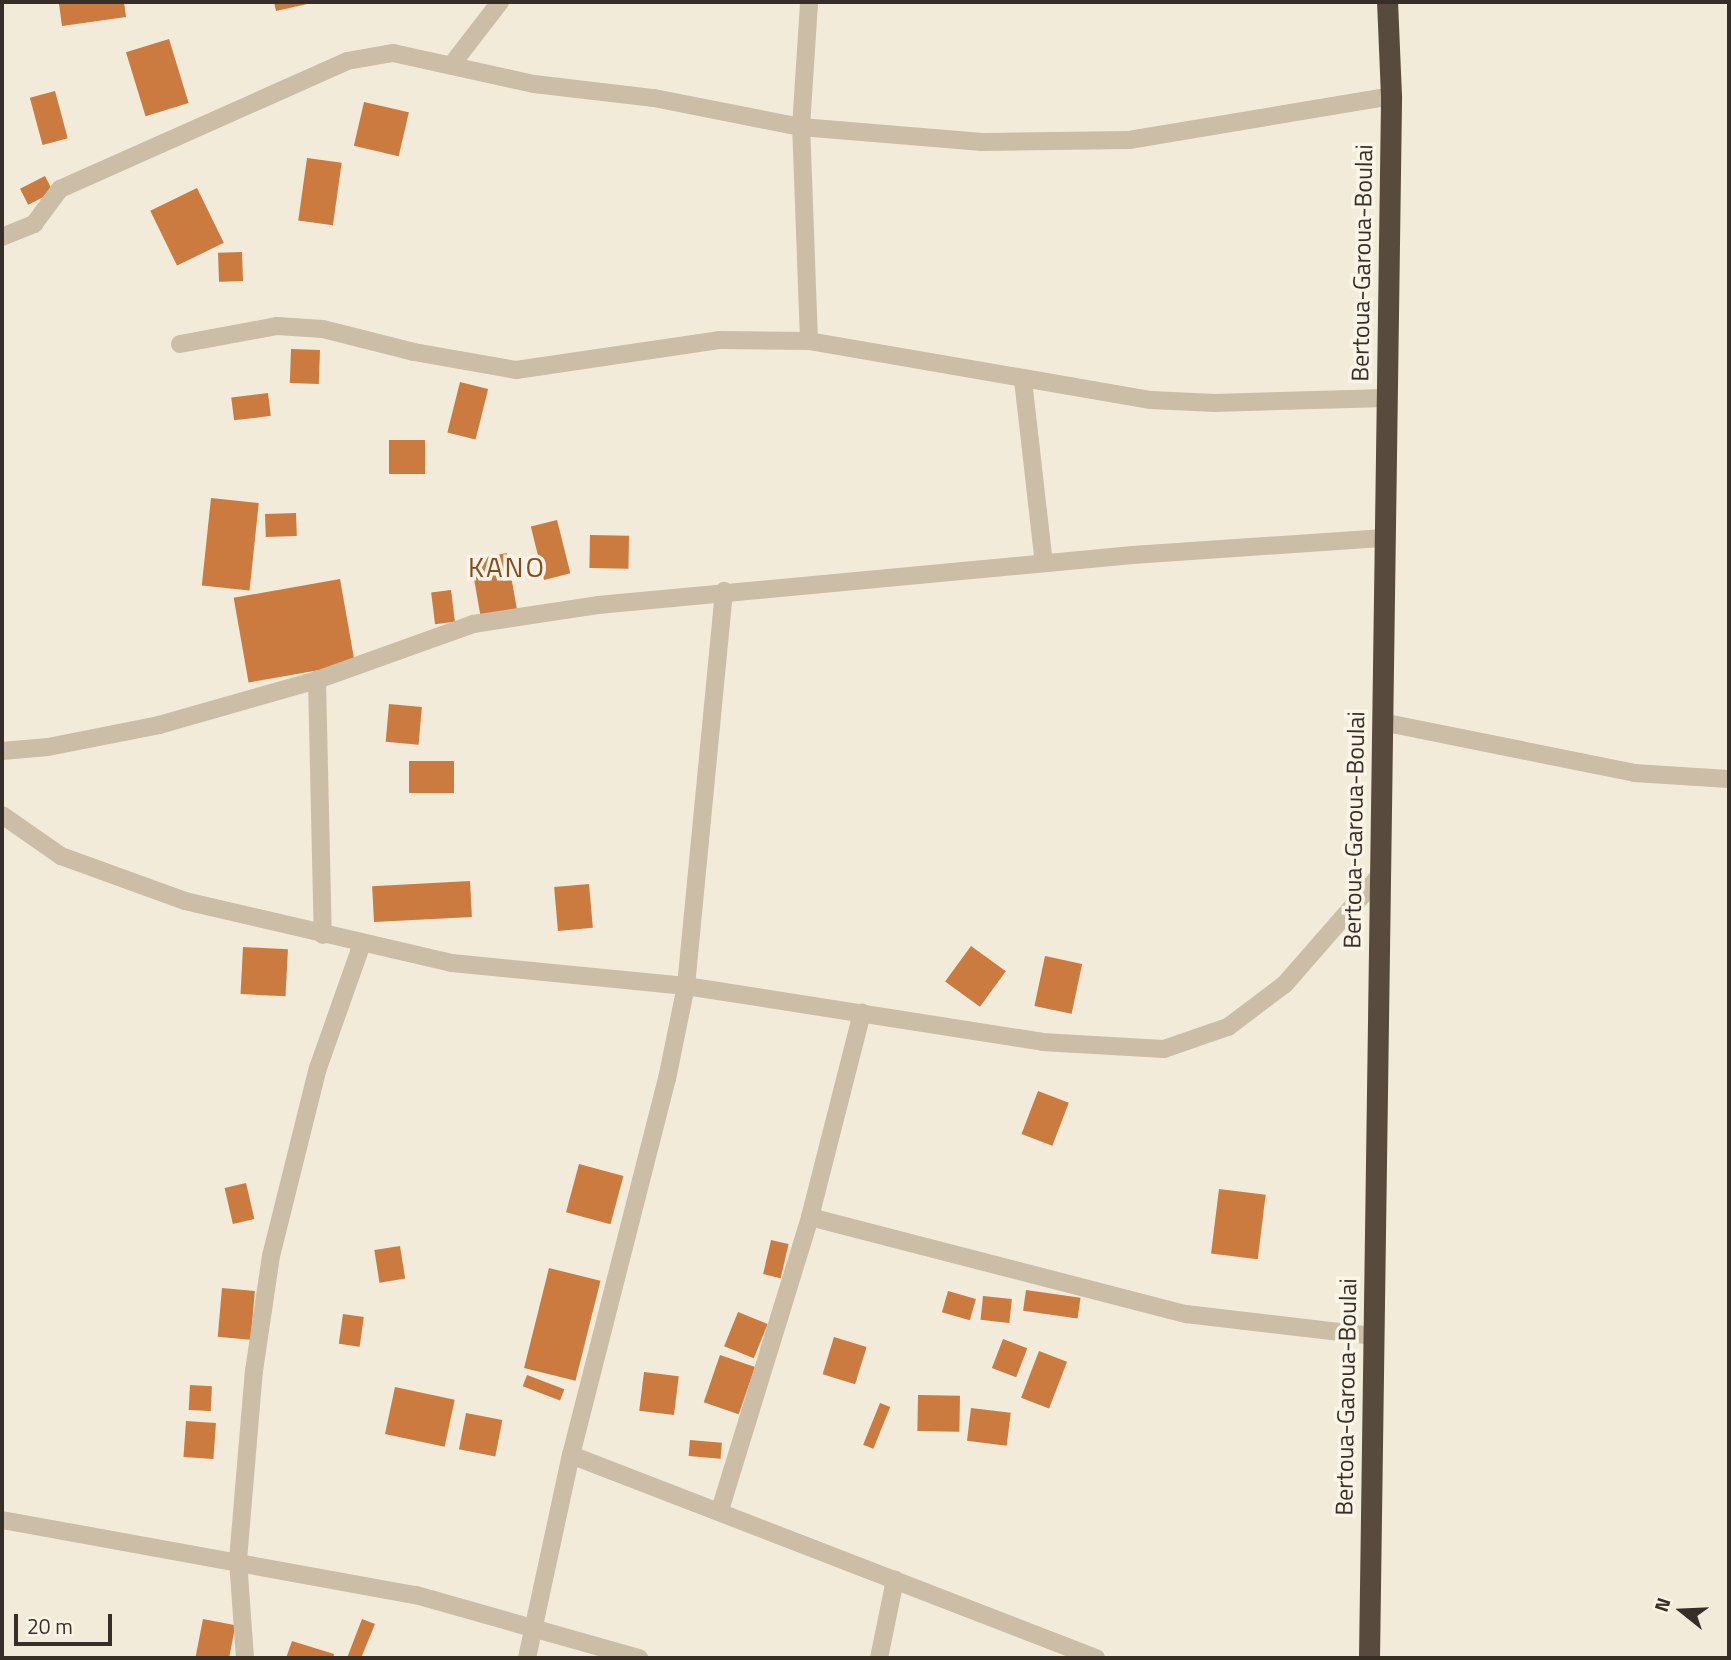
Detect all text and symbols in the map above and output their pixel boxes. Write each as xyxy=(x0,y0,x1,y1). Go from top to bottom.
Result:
street label: Bertoua-Garoua-Boulai xyxy=(1346,144,1378,382)
district label: KANO xyxy=(468,550,546,584)
street label: Bertoua-Garoua-Boulai xyxy=(1338,711,1370,949)
street label: Bertoua-Garoua-Boulai xyxy=(1330,1278,1362,1516)
north arrow xyxy=(1647,1576,1717,1646)
text: N xyxy=(1646,1594,1677,1615)
scale bar xyxy=(18,1600,116,1644)
text: 20 m xyxy=(27,1610,73,1642)

